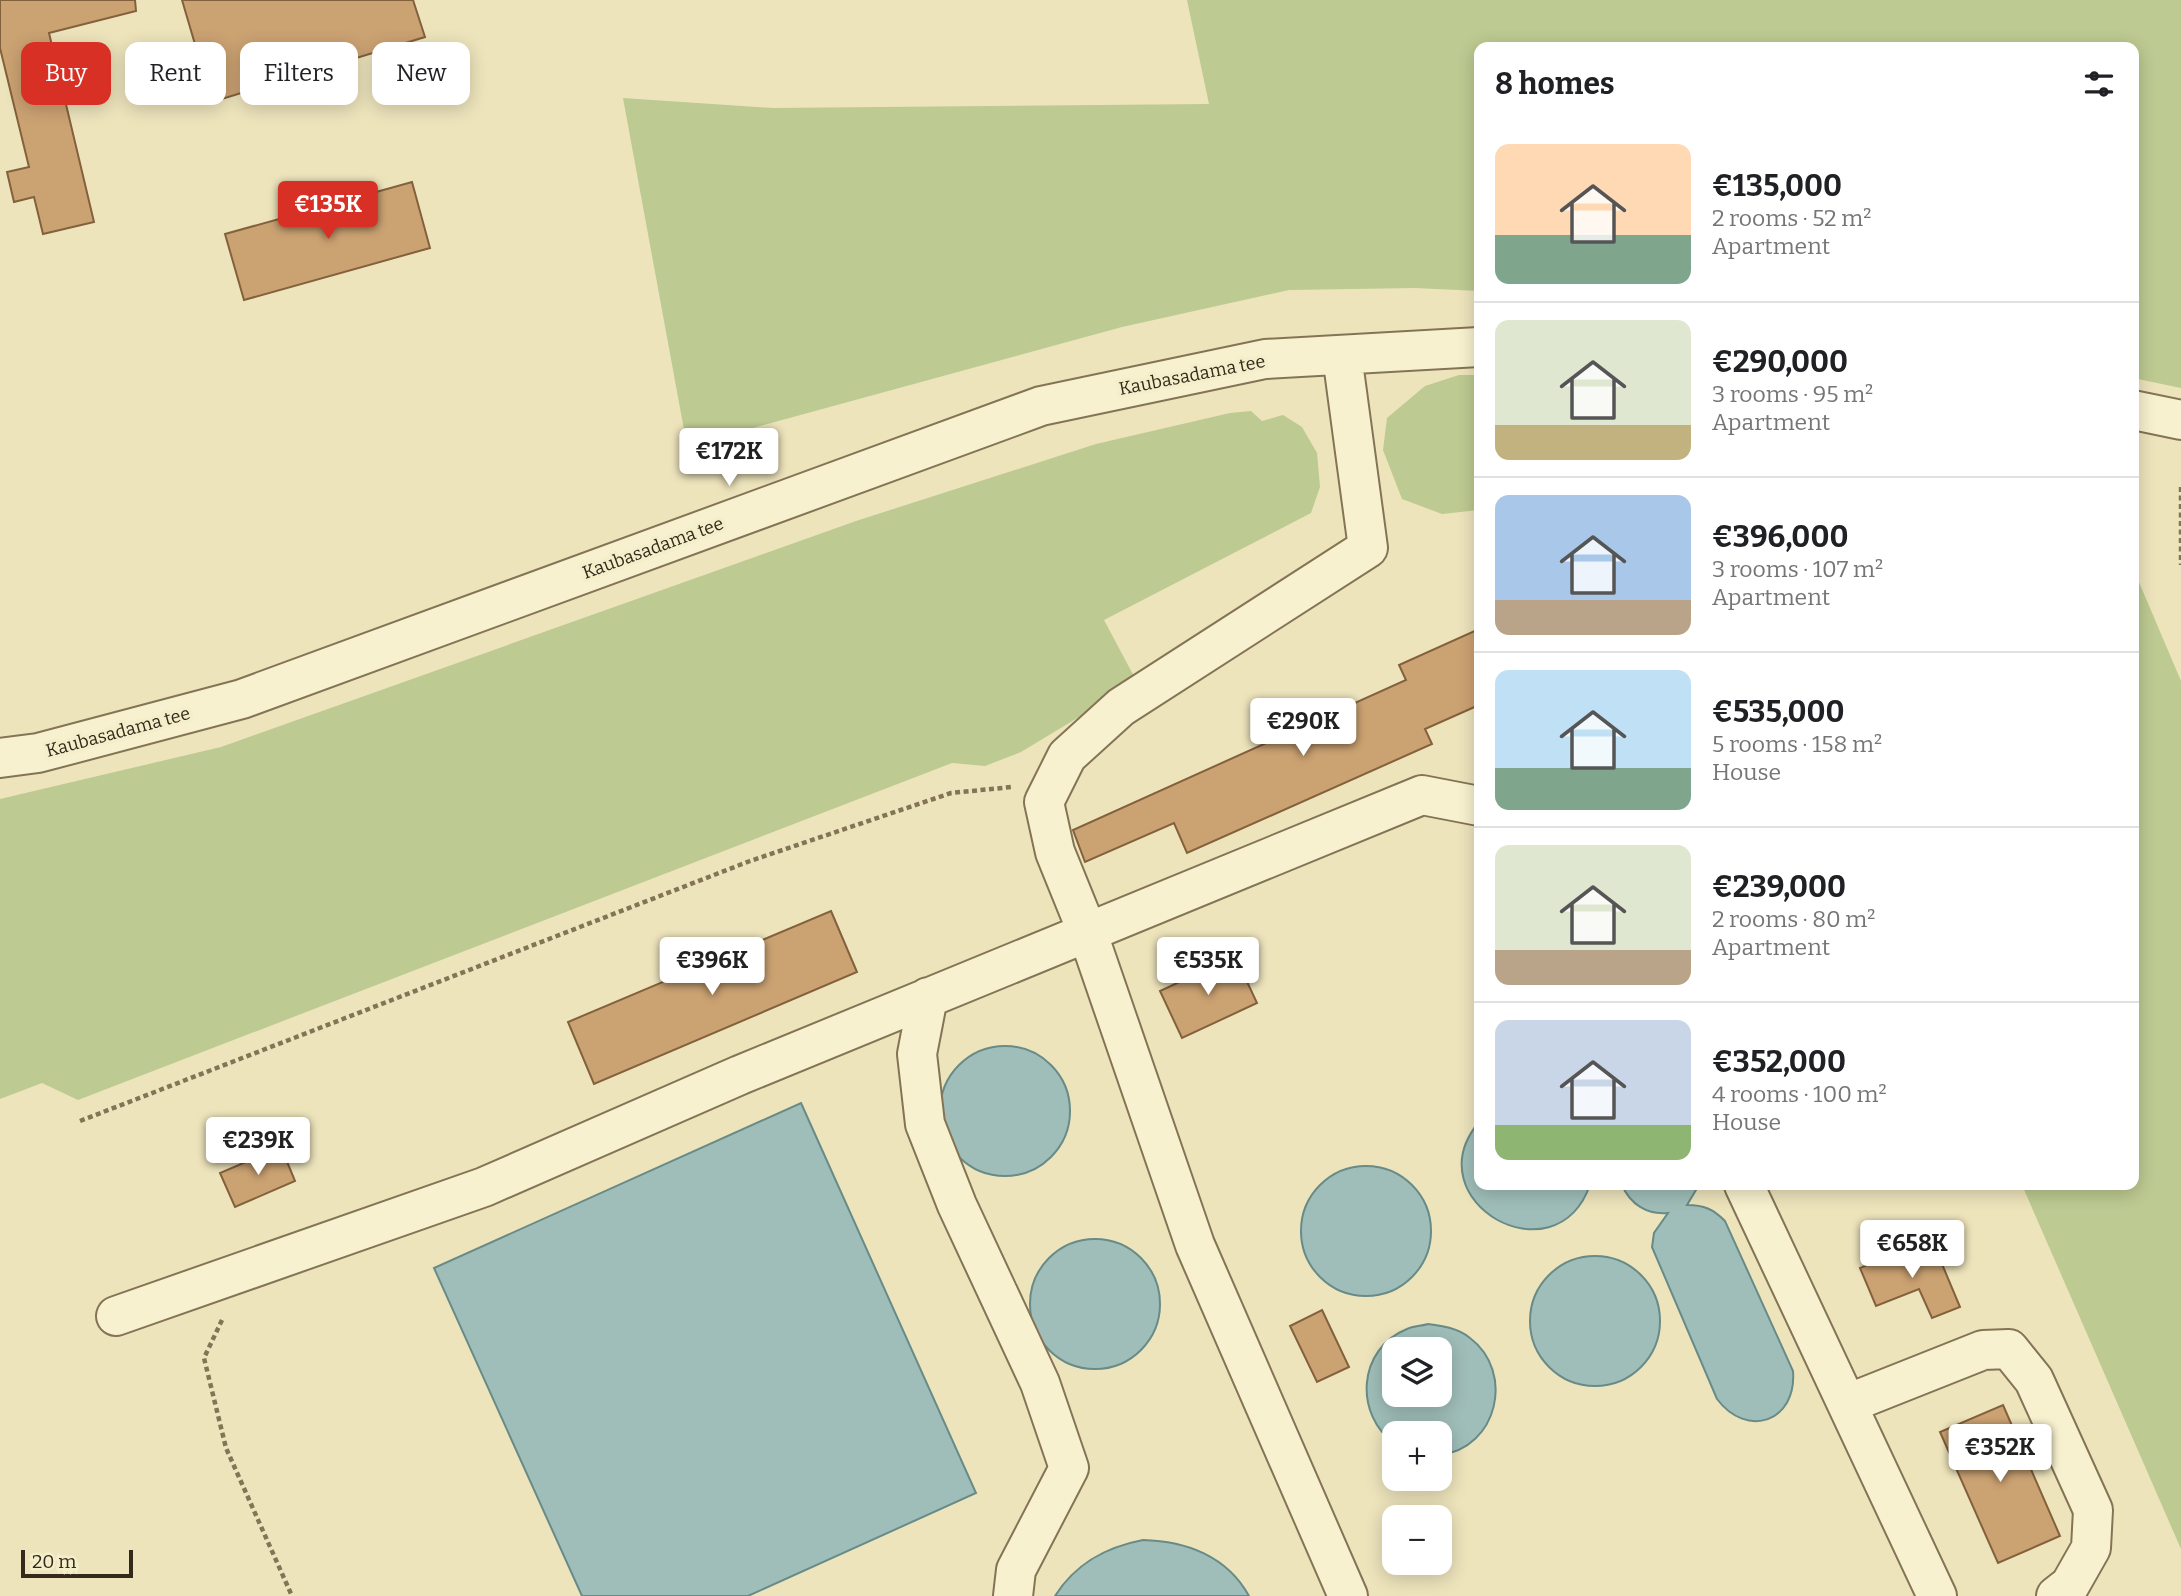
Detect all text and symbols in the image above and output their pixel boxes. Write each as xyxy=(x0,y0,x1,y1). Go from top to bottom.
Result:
chip: Buy xyxy=(21,42,111,105)
chip: Rent xyxy=(125,42,226,105)
chip: Filters xyxy=(240,42,358,105)
chip: New xyxy=(372,42,470,105)
icon: filters xyxy=(2080,65,2118,103)
text: 8 homes xyxy=(1495,66,1615,102)
text: €135,000 xyxy=(1712,168,1842,204)
icon: home xyxy=(1551,172,1635,256)
pin: €135K xyxy=(279,182,377,241)
text: €135K xyxy=(294,190,362,218)
text: 2 rooms · 52 m² xyxy=(1712,204,1871,232)
text: Apartment xyxy=(1712,232,1830,260)
text: €290,000 xyxy=(1712,344,1848,380)
icon: home xyxy=(1551,348,1635,432)
street label: Kaubasadama tee xyxy=(1117,350,1267,400)
text: 3 rooms · 95 m² xyxy=(1712,380,1873,408)
text: Apartment xyxy=(1712,408,1830,436)
pin: €172K xyxy=(680,428,778,488)
text: €172K xyxy=(695,437,763,465)
street label: Kaubasadama tee xyxy=(579,512,727,584)
text: €396,000 xyxy=(1712,519,1849,555)
icon: home xyxy=(1551,523,1635,607)
text: 3 rooms · 107 m² xyxy=(1712,555,1883,583)
text: Apartment xyxy=(1712,583,1830,611)
text: €535,000 xyxy=(1712,694,1845,730)
pin: €290K xyxy=(1254,698,1352,758)
icon: home xyxy=(1551,698,1635,782)
street label: Kaubasadama tee xyxy=(43,702,193,762)
text: €290K xyxy=(1266,707,1340,735)
text: 5 rooms · 158 m² xyxy=(1712,730,1882,758)
text: House xyxy=(1712,758,1781,786)
text: €239,000 xyxy=(1712,869,1846,905)
icon: home xyxy=(1551,873,1635,957)
text: 2 rooms · 80 m² xyxy=(1712,905,1875,933)
text: Apartment xyxy=(1712,933,1830,961)
pin: €396K xyxy=(663,937,761,997)
pin: €535K xyxy=(1159,937,1257,997)
text: €396K xyxy=(676,946,748,974)
text: €535K xyxy=(1173,946,1243,974)
text: €352,000 xyxy=(1712,1044,1846,1080)
icon: home xyxy=(1551,1048,1635,1132)
text: 4 rooms · 100 m² xyxy=(1712,1080,1887,1108)
text: House xyxy=(1712,1108,1781,1136)
pin: €239K xyxy=(209,1118,307,1177)
text: €239K xyxy=(222,1126,294,1154)
pin: €658K xyxy=(1863,1220,1961,1280)
text: €658K xyxy=(1876,1229,1948,1257)
map controls xyxy=(1382,1337,1452,1575)
button: layers xyxy=(1382,1337,1452,1407)
button: + xyxy=(1382,1421,1452,1491)
pin: €352K xyxy=(1951,1424,2049,1484)
text: €352K xyxy=(1965,1433,2035,1461)
button: − xyxy=(1382,1505,1452,1575)
scale bar xyxy=(21,1547,133,1579)
text: 20 m xyxy=(32,1550,76,1573)

